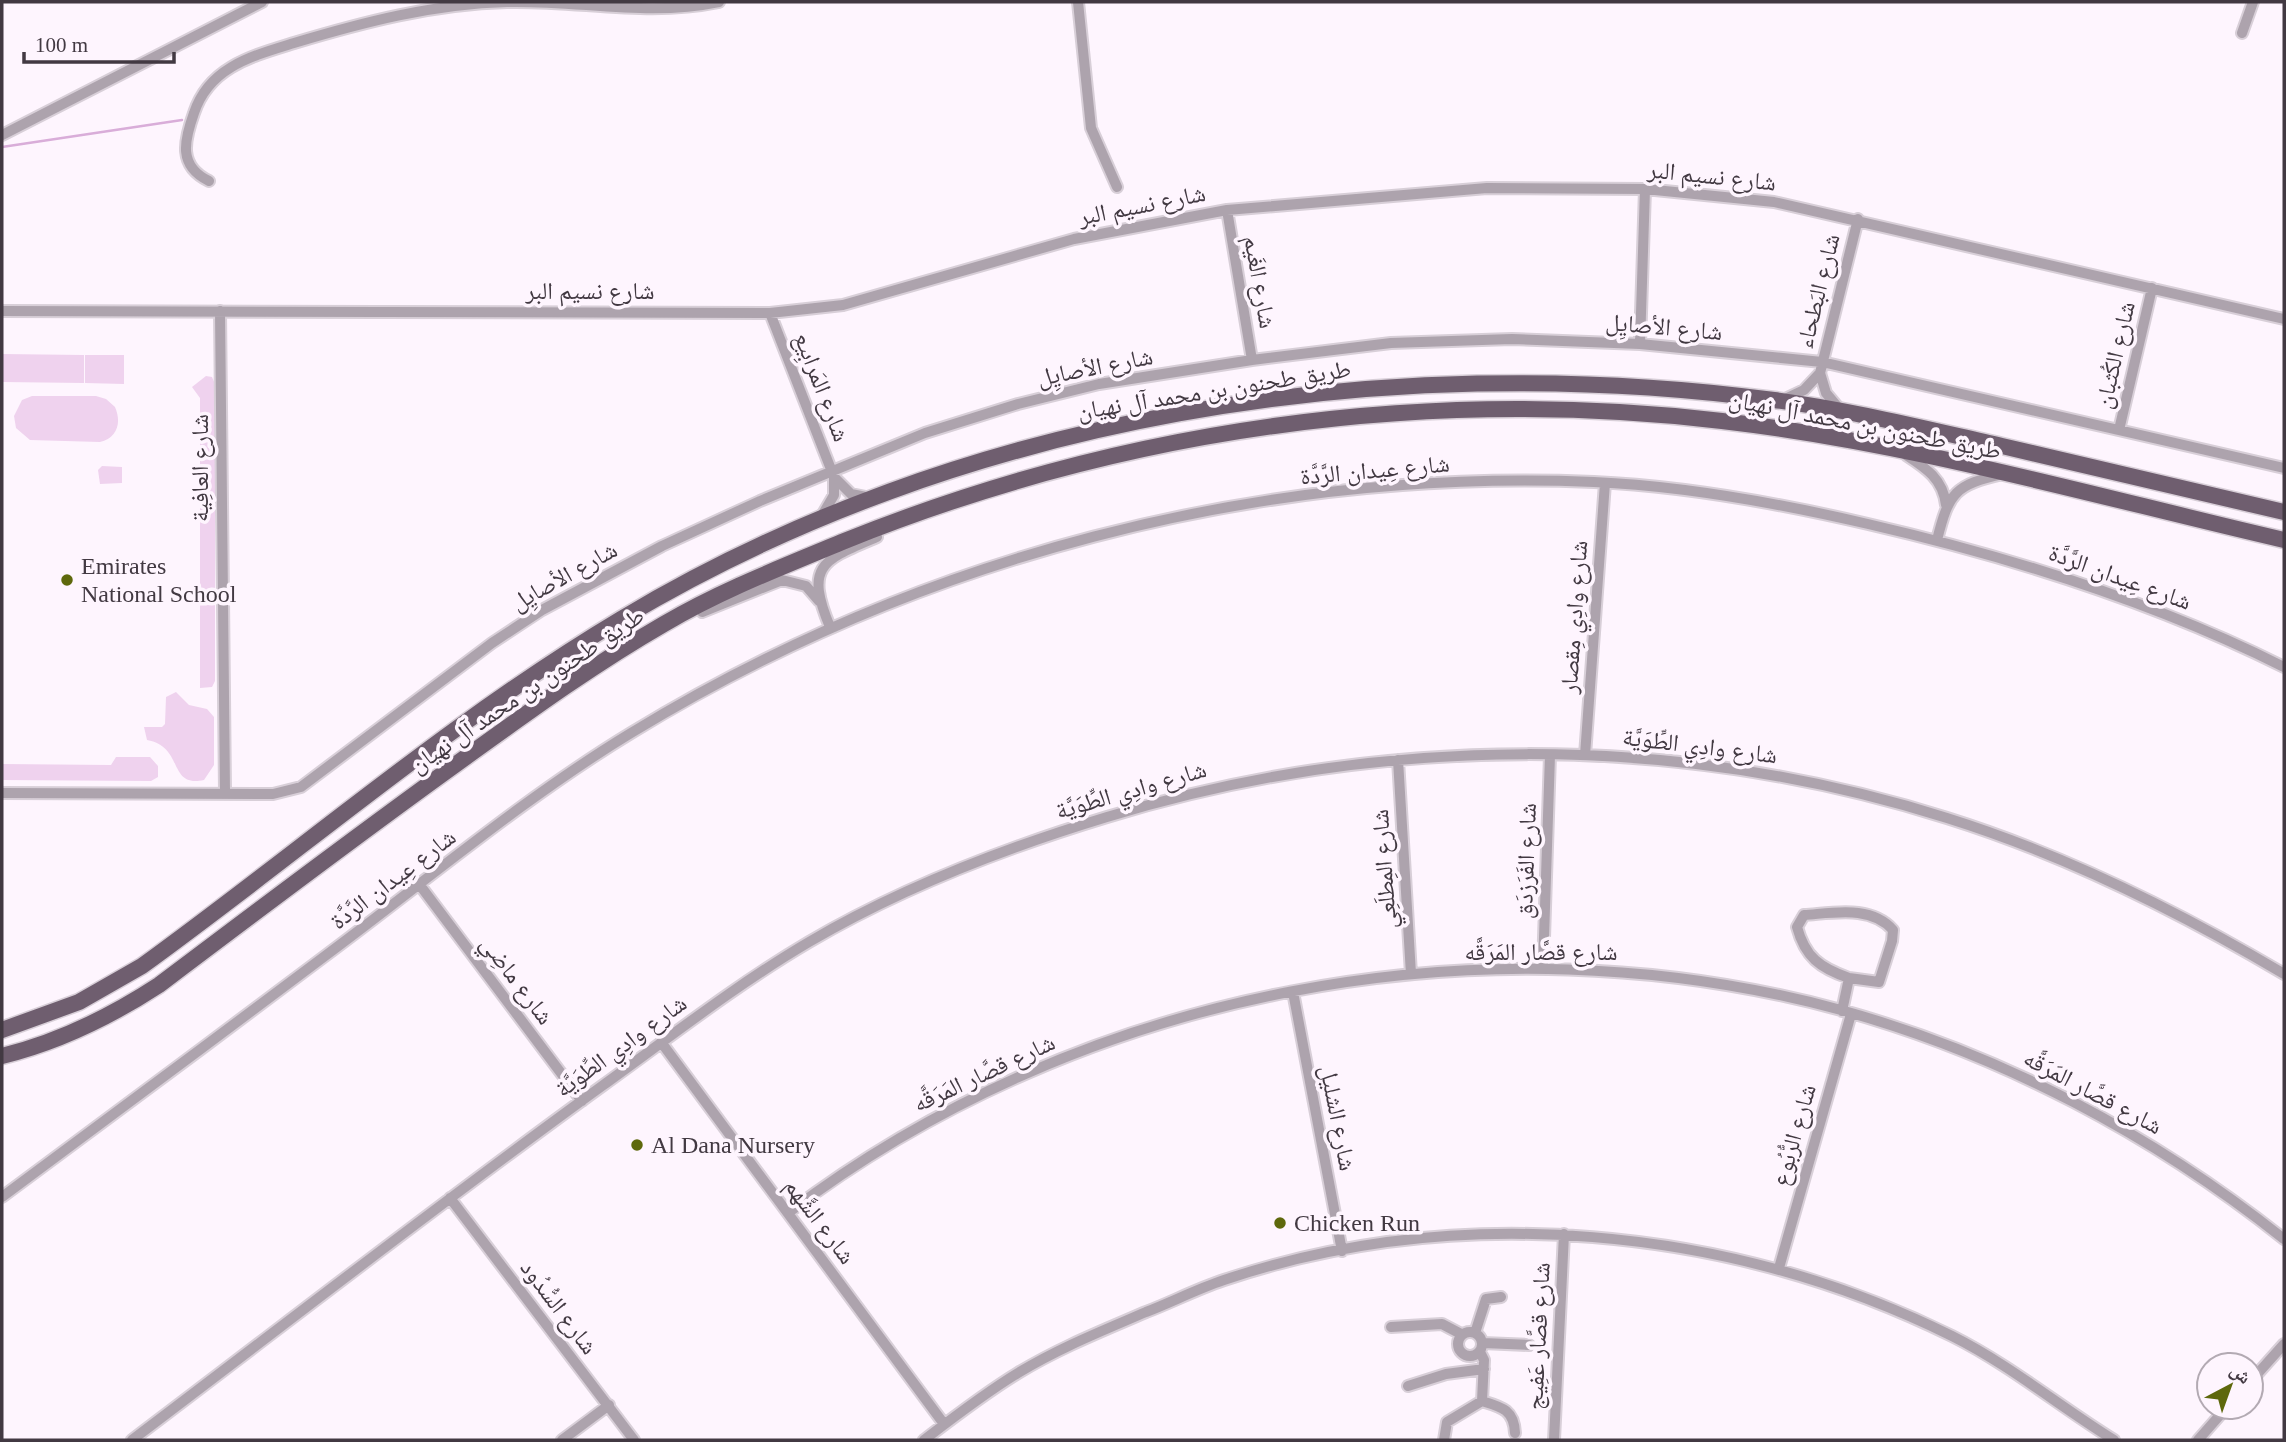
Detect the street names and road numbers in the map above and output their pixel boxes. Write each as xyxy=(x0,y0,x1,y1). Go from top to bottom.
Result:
street label: شارع نسيم البر xyxy=(1645,156,1777,199)
street label: شارع نسيم البر xyxy=(1075,180,1208,233)
street label: شارع البَطحاء xyxy=(1791,231,1847,351)
street label: شارع الغَيم xyxy=(1236,234,1281,331)
street label: شارع نسيم البر xyxy=(525,278,654,307)
street label: شارع الكُثبان xyxy=(2090,299,2142,412)
street label: شارع الأصايِل xyxy=(1604,309,1723,349)
street label: شارع المَرابِيع xyxy=(786,329,855,446)
street label: شارع الأصايِل xyxy=(1035,343,1156,394)
street label: طريق طحنون بن محمد آل نهيان xyxy=(1075,356,1353,425)
street label: طريق طحنون بن محمد آل نهيان xyxy=(1727,386,2003,465)
street label: شارع العافِية xyxy=(187,414,215,522)
street label: شارع عِيدان الرَّدَّة xyxy=(1299,451,1451,491)
street label: شارع الأصايِل xyxy=(506,536,623,619)
street label: شارع وادِي مِقصار xyxy=(1556,539,1598,696)
street label: شارع عِيدان الرَّدَّة xyxy=(2045,539,2195,617)
street label: طريق طحنون بن محمد آل نهيان xyxy=(405,602,650,779)
street label: شارع وادِي الطِّوَيَّة xyxy=(1620,722,1779,774)
street label: شارع وادِي الطِّوَيَّة xyxy=(1052,755,1211,830)
street label: شارع الفَرَزدَق xyxy=(1511,803,1543,920)
street label: شارع المِطلَعِي xyxy=(1367,808,1407,930)
street label: شارع عِيدان الرَّدَّة xyxy=(325,824,462,936)
street label: شارع ماضِي xyxy=(470,931,559,1033)
street label: شارع قصَّار المَرَقَّه xyxy=(1464,937,1618,967)
street label: شارع وادِي الطِّوَيَّة xyxy=(550,989,695,1107)
street label: شارع قصَّار المَرَقَّه xyxy=(908,1027,1060,1119)
street label: شارع قصَّار المَرَقَّه xyxy=(2018,1043,2168,1141)
street label: شارع الشليل xyxy=(1313,1063,1361,1173)
street label: شارع الرُّبُوع xyxy=(1767,1081,1823,1189)
street label: شارع الشَّهم xyxy=(777,1173,861,1271)
street label: شارع السُّدُود xyxy=(514,1255,603,1360)
street label: شارع قصَّار عَفِيج xyxy=(1521,1262,1557,1411)

